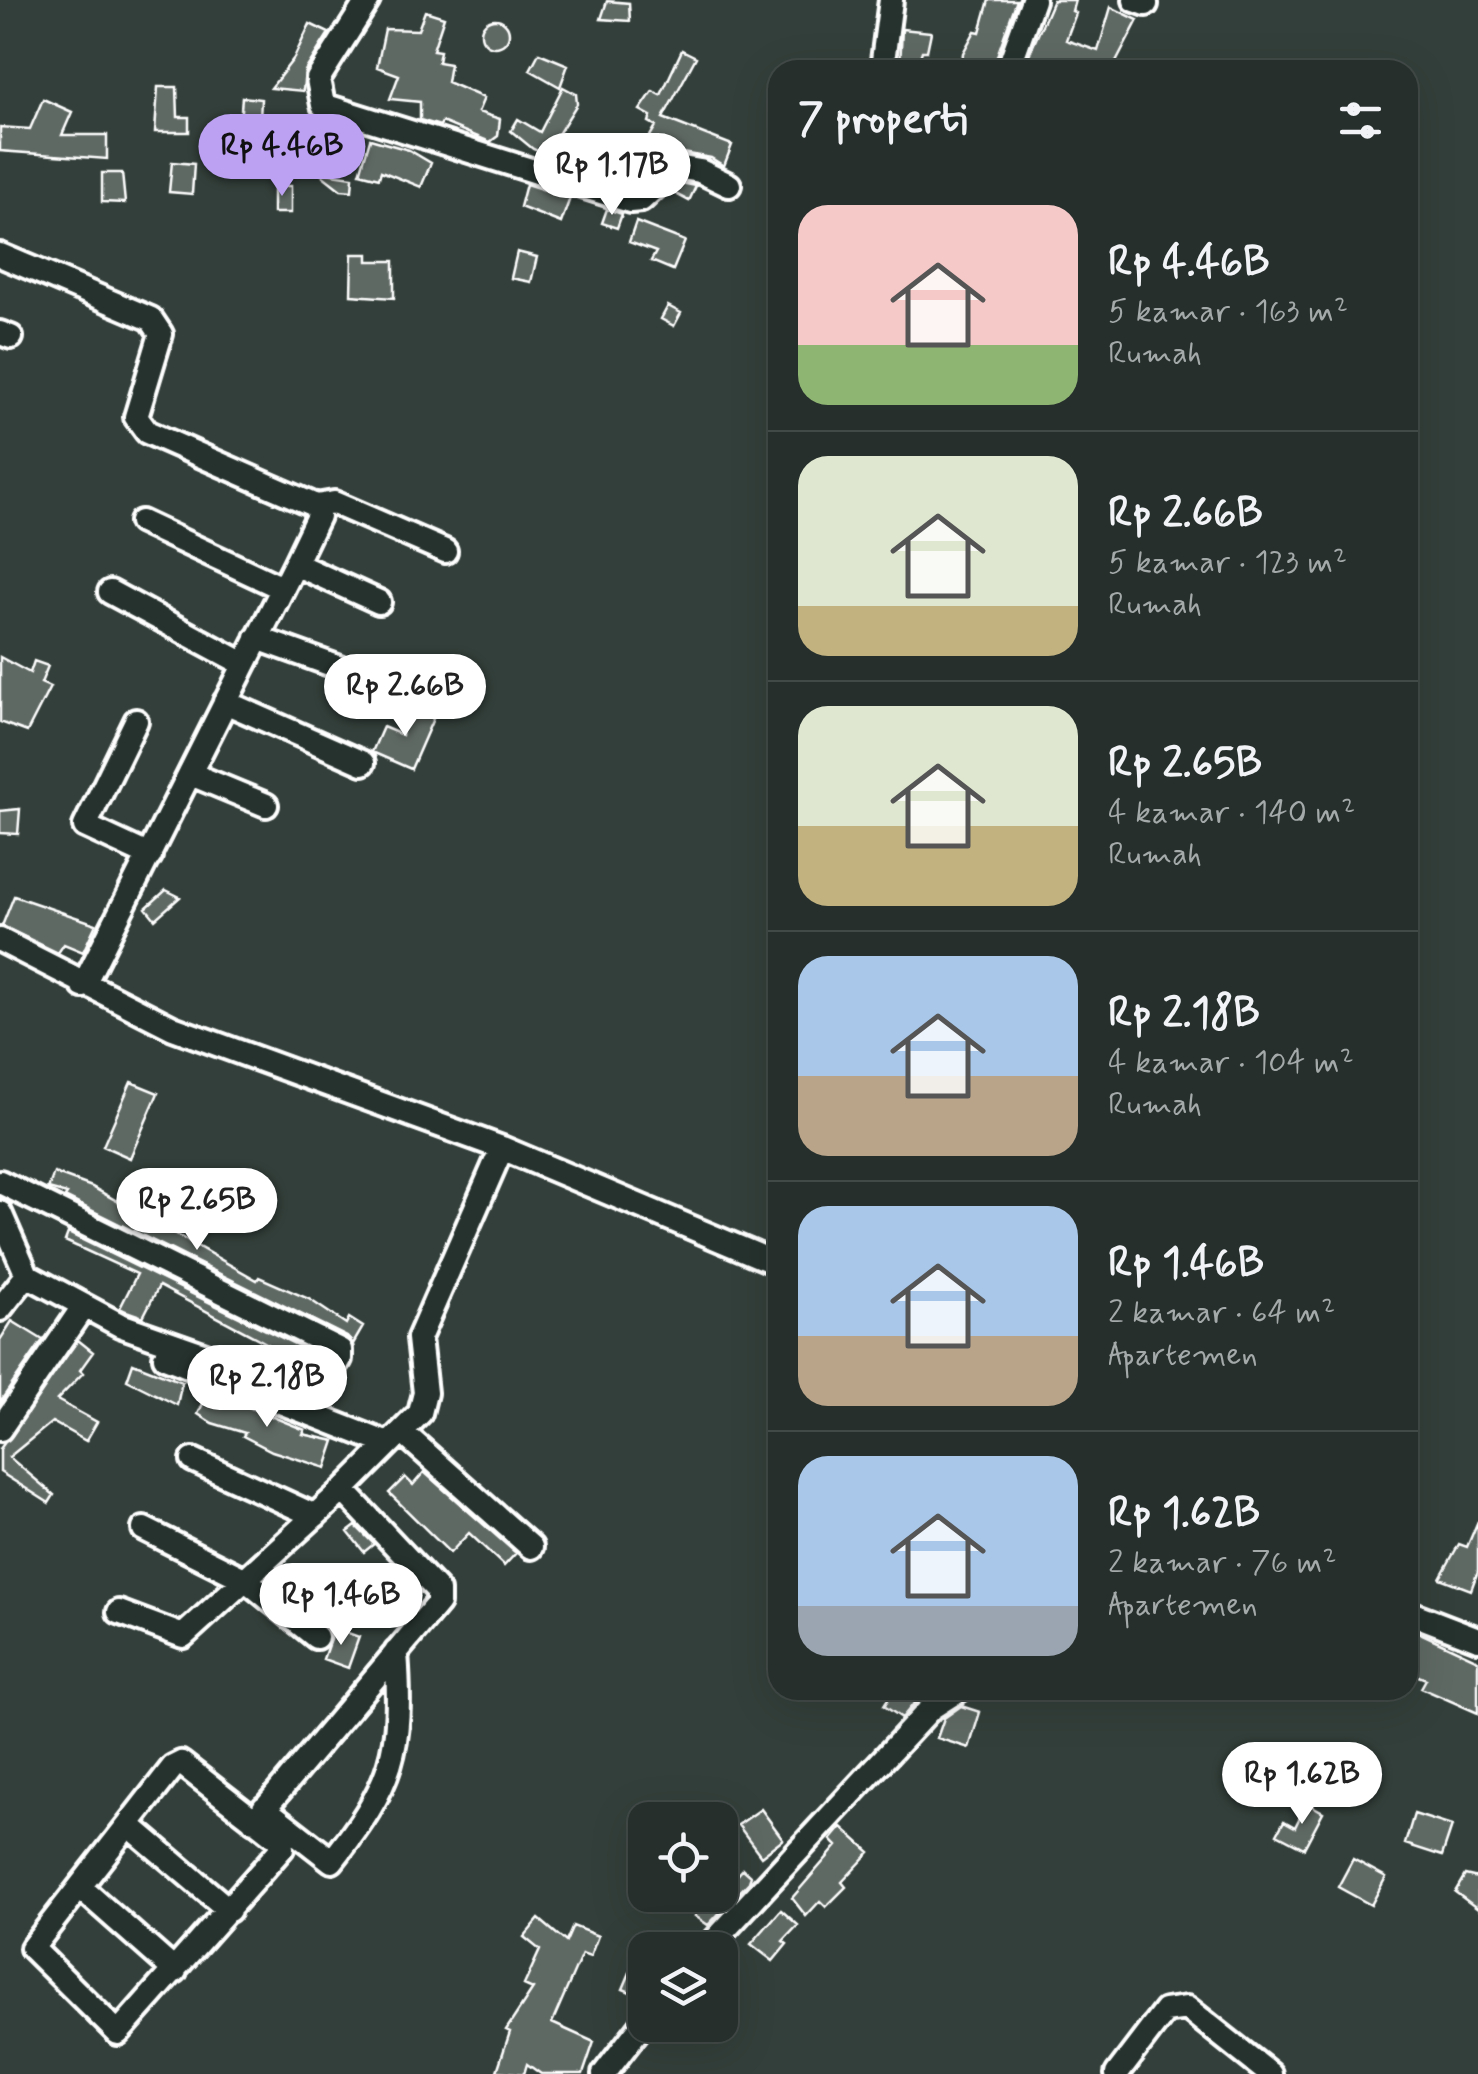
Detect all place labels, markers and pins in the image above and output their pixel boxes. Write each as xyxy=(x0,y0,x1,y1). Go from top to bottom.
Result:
pin: Rp 4.46B xyxy=(179,114,385,199)
pin: Rp 1.17B xyxy=(509,133,715,218)
pin: Rp 2.66B xyxy=(302,654,508,739)
pin: Rp 2.65B xyxy=(94,1168,300,1253)
pin: Rp 2.18B xyxy=(164,1345,370,1430)
pin: Rp 1.46B xyxy=(238,1563,444,1648)
pin: Rp 1.62B xyxy=(1199,1742,1405,1827)

